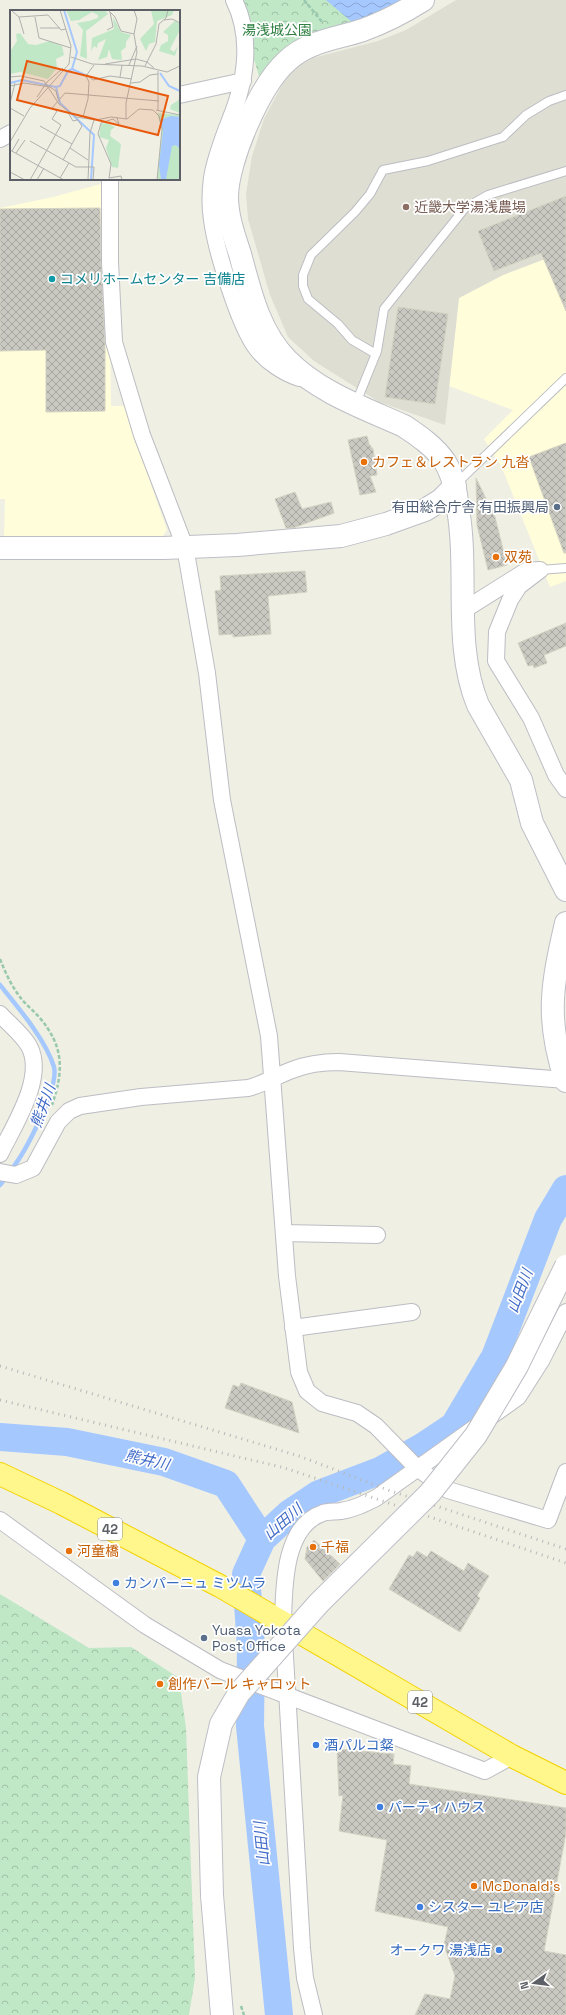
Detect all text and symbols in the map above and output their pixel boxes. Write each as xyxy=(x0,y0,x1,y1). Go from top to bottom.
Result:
inset map xyxy=(10,10,180,180)
park label: 湯浅城公園 xyxy=(242,21,312,39)
place label: 近畿大学湯浅農場 xyxy=(414,198,526,216)
marker: 近畿大学湯浅農場 xyxy=(401,202,411,212)
place label: コメリホームセンター 吉備店 xyxy=(60,270,245,288)
marker: コメリホームセンター 吉備店 xyxy=(47,274,57,284)
place label: カフェ＆レストラン 九沓 xyxy=(372,453,530,471)
marker: カフェ＆レストラン 九沓 xyxy=(359,457,369,467)
place label: 有田総合庁舎 有田振興局 xyxy=(391,498,549,516)
marker: 有田総合庁舎 有田振興局 xyxy=(552,502,562,512)
place label: 双苑 xyxy=(504,548,532,566)
marker: 双苑 xyxy=(491,552,501,562)
water label: 熊井川 xyxy=(26,1080,60,1130)
water label: 山田川 xyxy=(503,1265,537,1315)
water label: 熊井川 xyxy=(123,1445,173,1474)
water label: 山田川 xyxy=(259,1498,307,1544)
road number: 42 xyxy=(98,1518,122,1540)
place label: 千福 xyxy=(321,1538,349,1556)
place label: 河童橋 xyxy=(77,1542,119,1560)
marker: 千福 xyxy=(308,1542,318,1552)
marker: 河童橋 xyxy=(64,1546,74,1556)
place label: カンパーニュ ミツムラ xyxy=(124,1574,267,1592)
marker: カンパーニュ ミツムラ xyxy=(111,1578,121,1588)
place label: Yuasa Yokota Post Office xyxy=(212,1621,301,1655)
marker: Yuasa Yokota Post Office xyxy=(199,1633,209,1643)
place label: 創作バール キャロット xyxy=(168,1675,312,1693)
marker: 創作バール キャロット xyxy=(155,1679,165,1689)
road number: 42 xyxy=(408,1691,432,1713)
place label: 酒パルコ粲 xyxy=(324,1736,394,1754)
marker: 酒パルコ粲 xyxy=(311,1740,321,1750)
place label: パーティハウス xyxy=(388,1798,485,1816)
marker: パーティハウス xyxy=(375,1802,385,1812)
water label: 山田川 xyxy=(249,1819,273,1867)
place label: McDonald's xyxy=(482,1877,560,1895)
marker: McDonald's xyxy=(469,1881,479,1891)
place label: シスター ユピア店 xyxy=(428,1898,544,1916)
marker: シスター ユピア店 xyxy=(415,1902,425,1912)
place label: オークワ 湯浅店 xyxy=(389,1941,491,1959)
marker: オークワ 湯浅店 xyxy=(494,1945,504,1955)
north arrow xyxy=(514,1963,554,2003)
text: N xyxy=(517,1980,532,1991)

